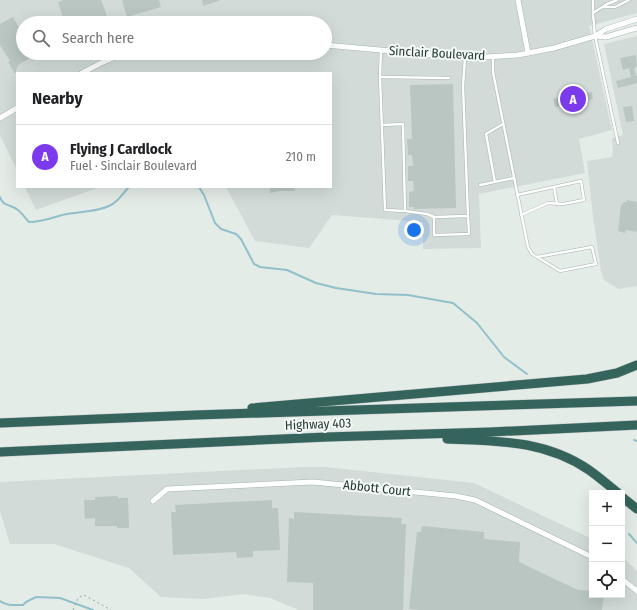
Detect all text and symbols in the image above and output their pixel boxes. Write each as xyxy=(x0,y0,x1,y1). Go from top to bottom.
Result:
search box xyxy=(16,16,332,60)
icon: search xyxy=(30,27,52,49)
text: Search here xyxy=(62,29,134,47)
street label: Sinclair Boulevard xyxy=(389,43,485,63)
pin: A xyxy=(560,84,586,114)
text: Nearby xyxy=(32,88,83,109)
text: Flying J Cardlock xyxy=(70,140,172,158)
text: A xyxy=(41,149,49,164)
text: 210 m xyxy=(286,149,316,164)
text: Fuel · Sinclair Boulevard xyxy=(70,158,197,173)
your location xyxy=(404,220,424,240)
street label: Highway 403 xyxy=(285,415,352,433)
street label: Abbott Court xyxy=(342,477,412,499)
map controls xyxy=(589,490,625,598)
button: + xyxy=(589,490,625,526)
button: − xyxy=(589,526,625,562)
button: locate xyxy=(589,562,625,598)

